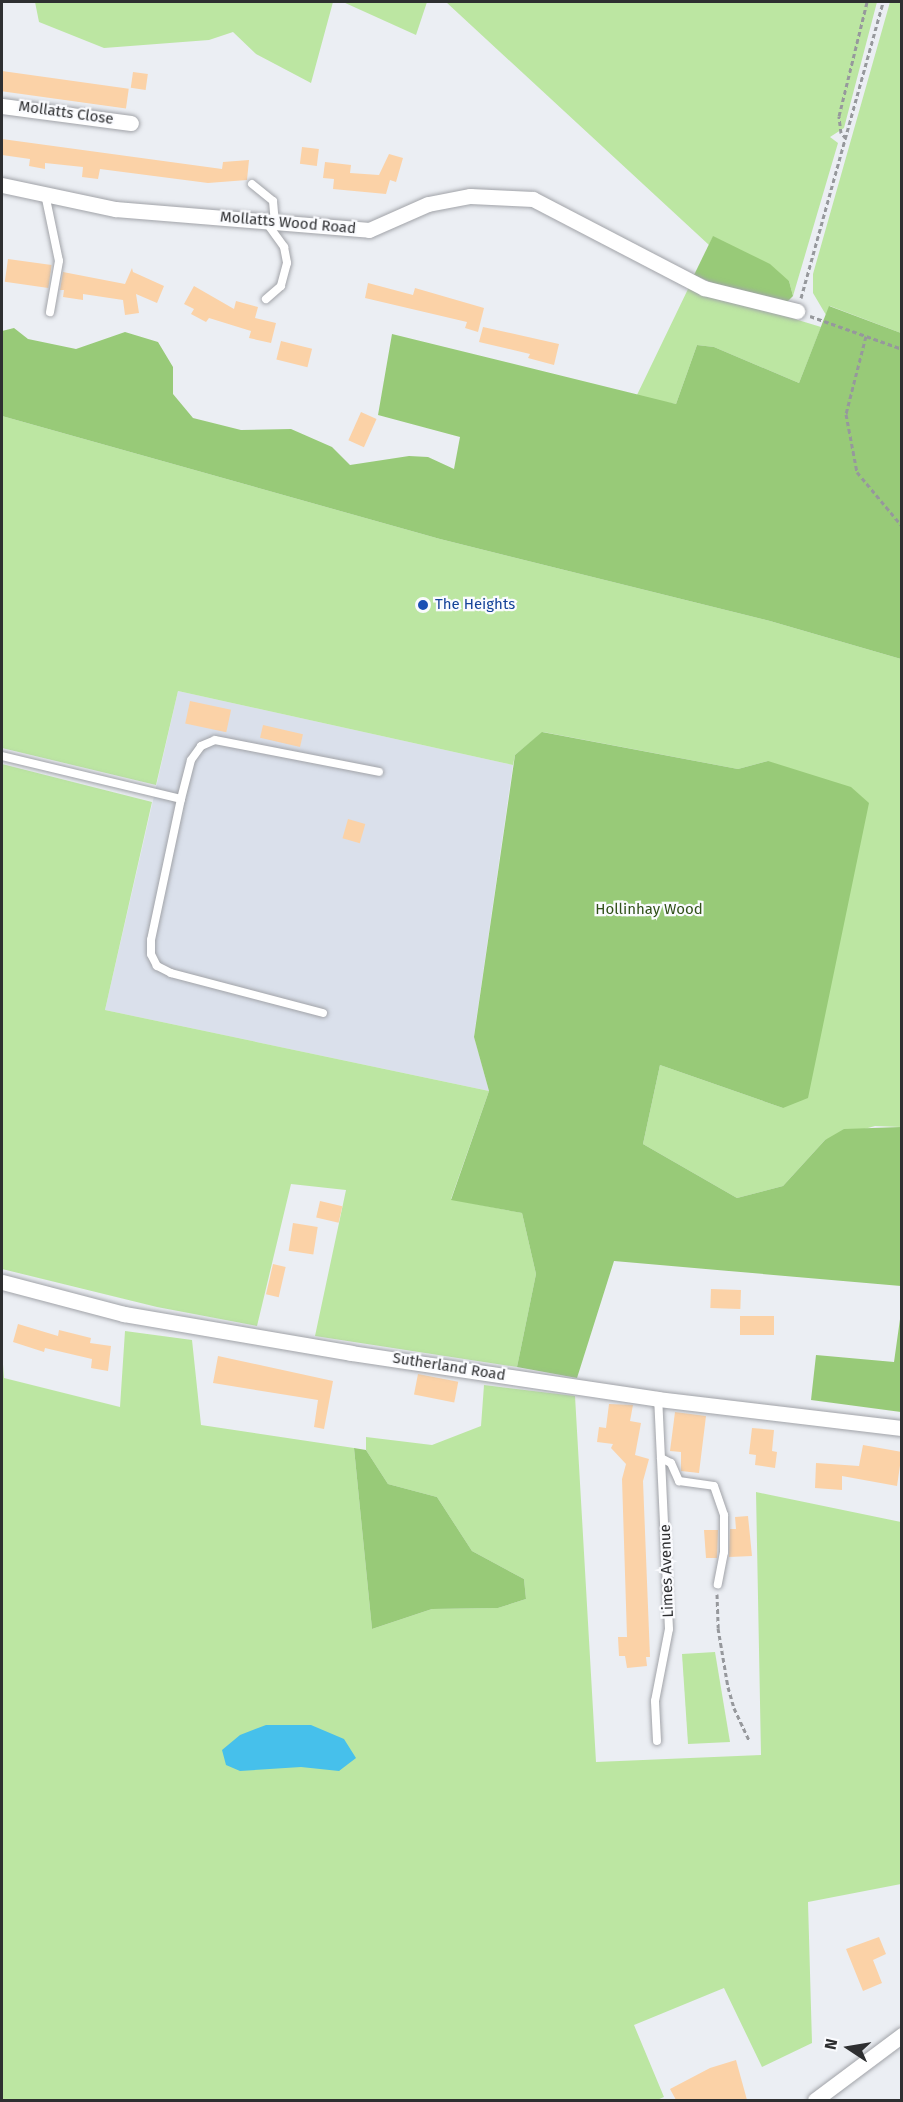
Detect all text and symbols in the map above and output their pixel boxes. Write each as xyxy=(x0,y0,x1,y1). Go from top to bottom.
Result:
street label: Mollatts Close xyxy=(17,97,115,129)
street label: Mollatts Wood Road xyxy=(219,208,357,238)
place label: The Heights xyxy=(435,596,515,614)
marker: The Heights xyxy=(416,598,430,612)
park label: Hollinhay Wood xyxy=(595,901,703,919)
street label: Sutherland Road xyxy=(391,1349,507,1385)
street label: Limes Avenue xyxy=(656,1524,678,1618)
north arrow xyxy=(819,2018,879,2078)
text: N xyxy=(821,2037,841,2051)

